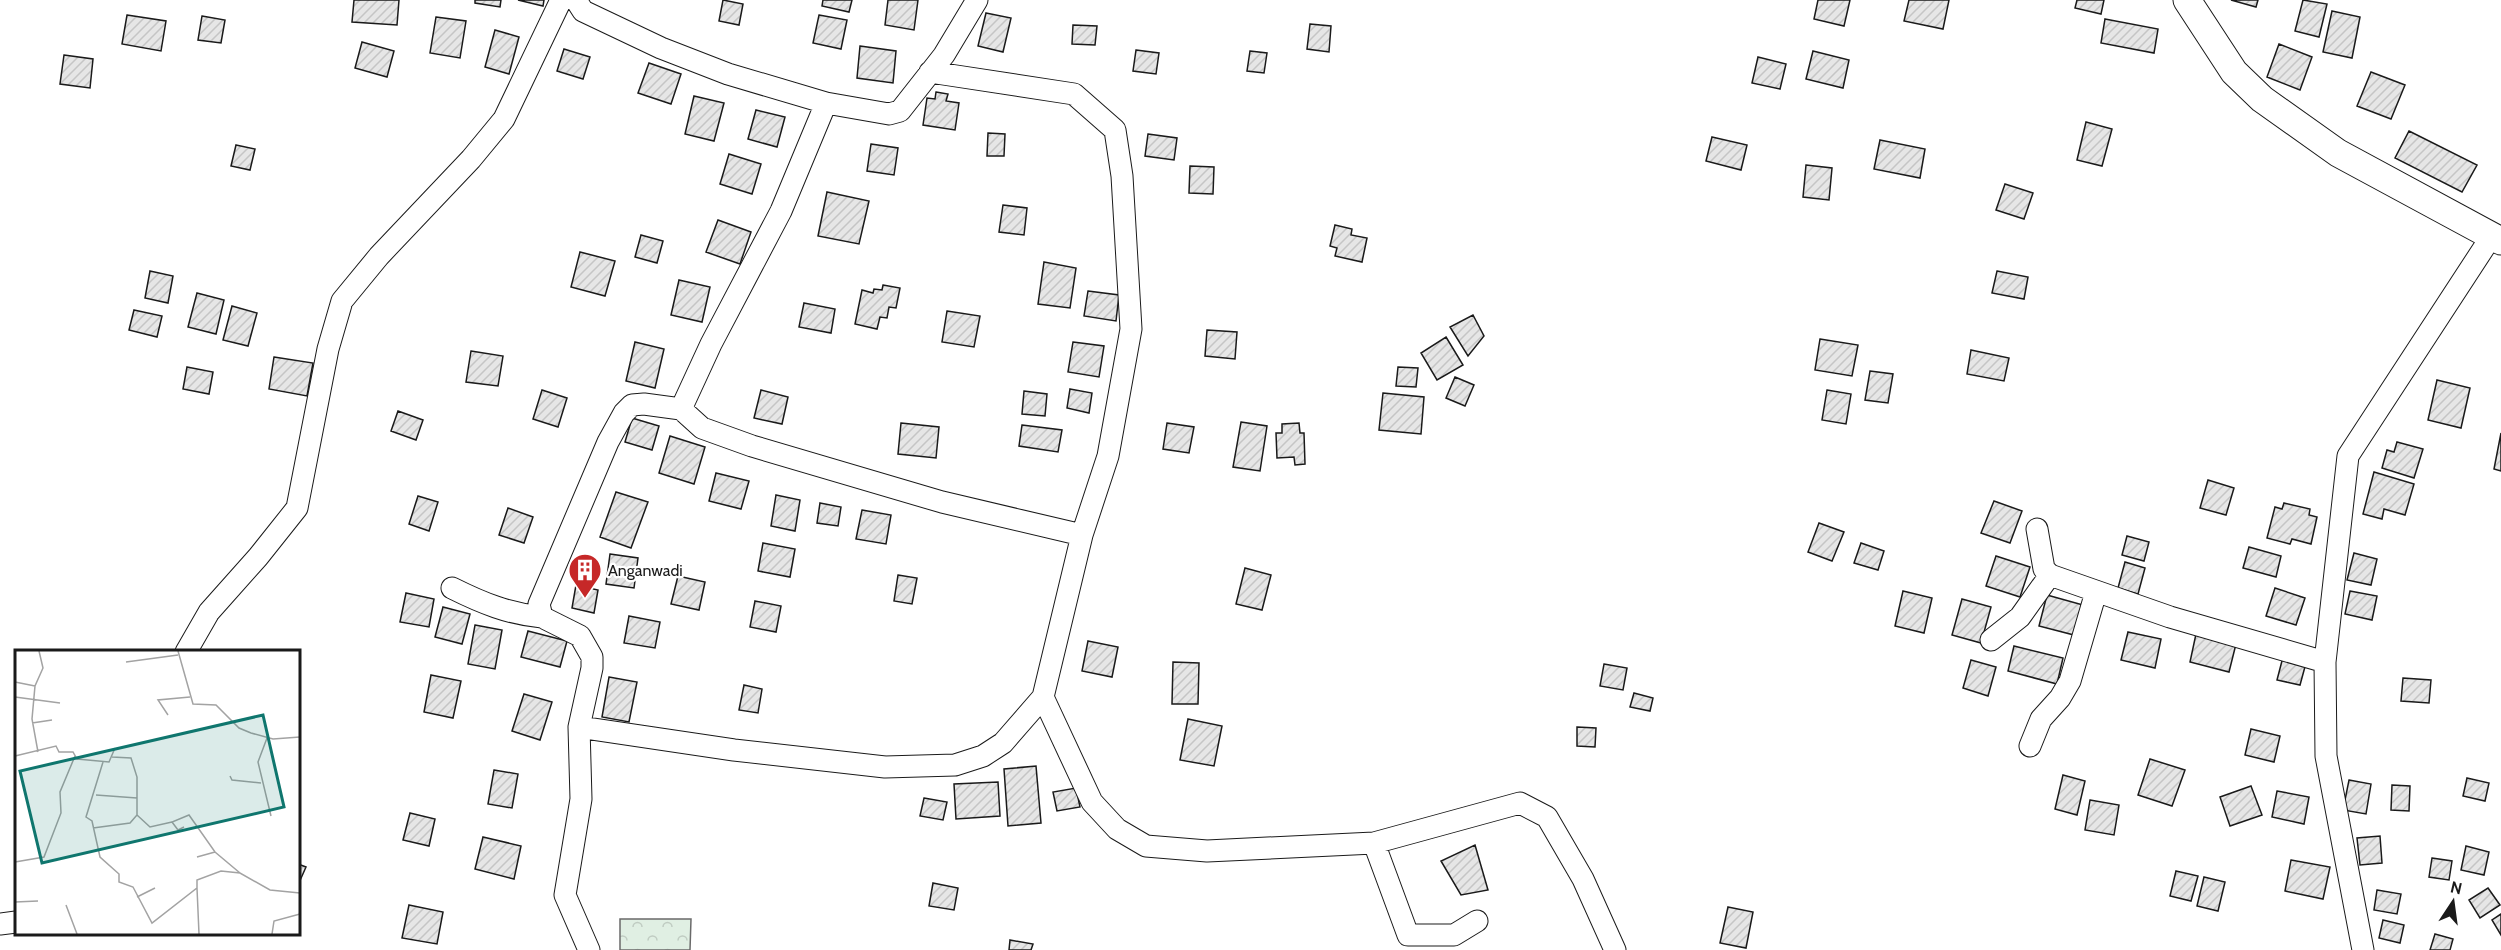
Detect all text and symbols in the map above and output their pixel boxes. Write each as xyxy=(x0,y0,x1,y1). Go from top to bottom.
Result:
building icon: Anganwadi xyxy=(567,552,603,599)
place label: Anganwadi xyxy=(608,561,683,580)
inset map xyxy=(15,650,300,935)
north arrow xyxy=(2423,872,2483,932)
text: N xyxy=(2449,877,2464,898)

